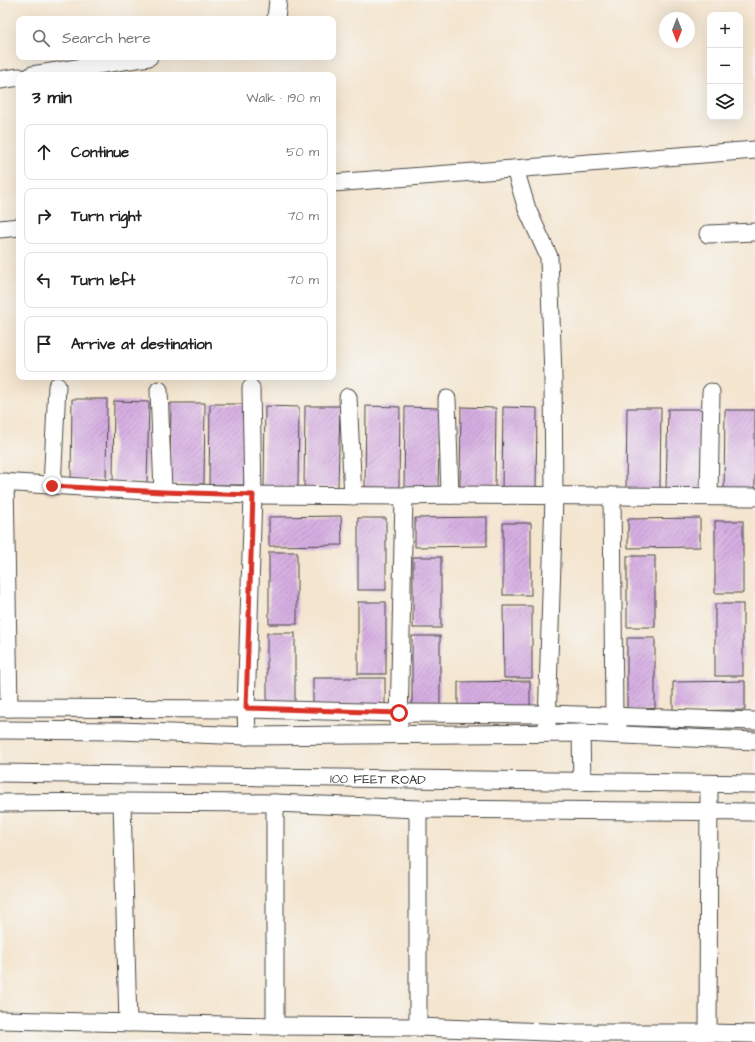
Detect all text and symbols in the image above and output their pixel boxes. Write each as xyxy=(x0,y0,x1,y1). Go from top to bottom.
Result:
north arrow xyxy=(659,12,695,48)
map controls xyxy=(707,12,743,120)
button: + xyxy=(707,12,743,48)
search box xyxy=(16,16,336,60)
icon: search xyxy=(30,27,52,49)
text: Search here xyxy=(62,28,151,49)
button: − xyxy=(707,48,743,84)
button: layers xyxy=(707,84,743,120)
text: 3 min xyxy=(32,86,72,110)
text: Walk · 190 m xyxy=(246,89,320,107)
icon: ahead xyxy=(33,141,55,163)
text: Continue xyxy=(71,142,129,163)
text: 50 m xyxy=(286,143,319,161)
icon: right xyxy=(33,205,55,227)
text: Turn right xyxy=(71,206,142,227)
text: 70 m xyxy=(287,207,319,225)
icon: left xyxy=(33,269,55,291)
text: Turn left xyxy=(71,270,135,291)
text: 70 m xyxy=(287,271,319,289)
icon: arrive xyxy=(33,333,55,355)
text: Arrive at destination xyxy=(71,334,212,355)
route end xyxy=(43,477,61,495)
route start xyxy=(390,704,408,722)
street label: 100 FEET ROAD xyxy=(330,770,427,789)

